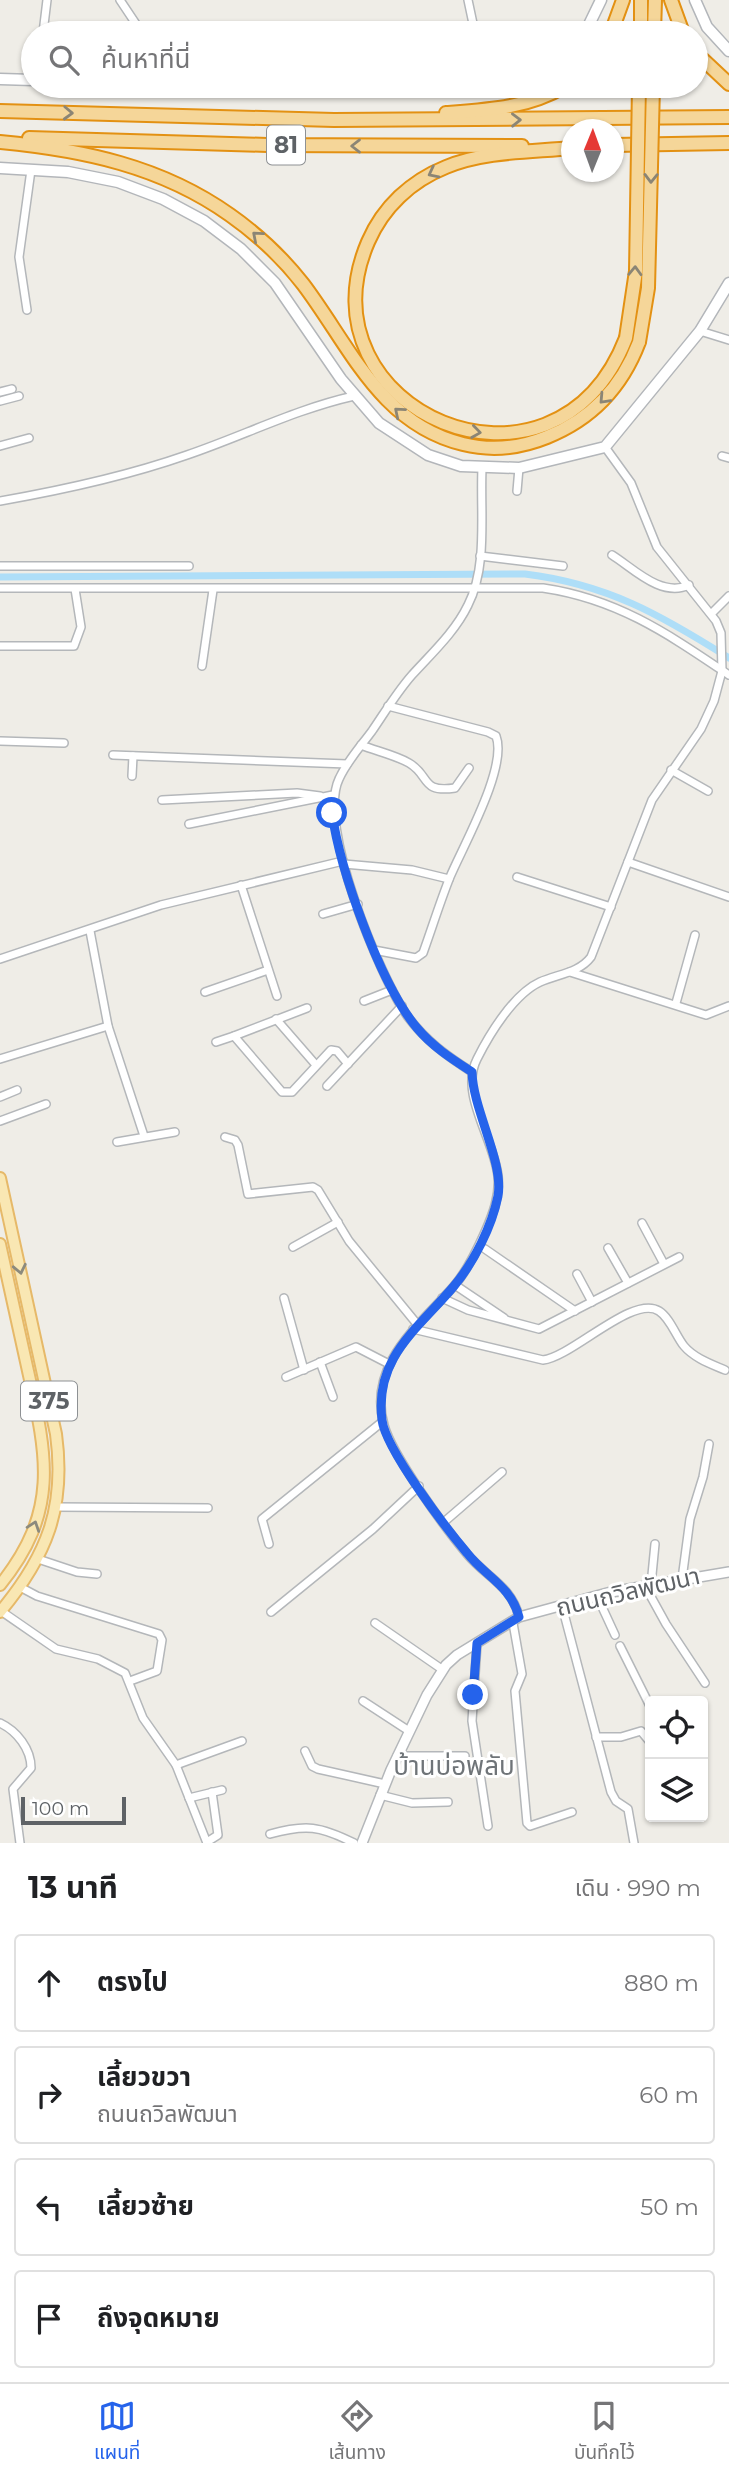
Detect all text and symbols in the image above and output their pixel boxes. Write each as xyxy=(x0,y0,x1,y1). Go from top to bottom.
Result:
search box xyxy=(21,21,708,98)
icon: search xyxy=(45,41,83,79)
text: ค้นหาที่นี่ xyxy=(101,43,191,75)
one-way arrow xyxy=(63,106,74,121)
one-way arrow xyxy=(511,112,522,128)
north arrow xyxy=(561,119,624,182)
road number: 81 xyxy=(267,126,305,164)
one-way arrow xyxy=(351,138,361,154)
one-way arrow xyxy=(428,165,440,178)
one-way arrow xyxy=(643,173,658,184)
one-way arrow xyxy=(252,232,265,244)
one-way arrow xyxy=(628,265,643,276)
one-way arrow xyxy=(600,391,612,404)
one-way arrow xyxy=(394,408,406,421)
one-way arrow xyxy=(470,424,482,439)
route start xyxy=(316,797,347,828)
one-way arrow xyxy=(11,1263,26,1275)
road number: 375 xyxy=(21,1382,77,1420)
one-way arrow xyxy=(26,1521,40,1533)
street label: ถนนถวิลพัฒนา xyxy=(553,1561,703,1622)
route end xyxy=(457,1679,488,1710)
map controls xyxy=(645,1696,708,1822)
button: locate xyxy=(645,1696,708,1759)
district label: บ้านบ่อพลับ xyxy=(393,1750,515,1782)
button: layers xyxy=(645,1759,708,1822)
scale bar xyxy=(21,1794,126,1826)
text: 100 m xyxy=(32,1797,89,1820)
text: 13 นาที xyxy=(28,1869,118,1906)
text: เดิน · 990 m xyxy=(575,1874,701,1902)
icon: ahead xyxy=(30,1964,68,2002)
text: ตรงไป xyxy=(97,1966,168,1998)
text: 880 m xyxy=(624,1969,699,1997)
text: เลี้ยวขวา xyxy=(97,2061,191,2093)
icon: right xyxy=(30,2076,68,2114)
text: 60 m xyxy=(639,2081,699,2109)
text: ถนนถวิลพัฒนา xyxy=(97,2100,238,2128)
icon: left xyxy=(30,2188,68,2226)
text: เลี้ยวซ้าย xyxy=(97,2190,194,2222)
text: 50 m xyxy=(640,2193,699,2221)
icon: arrive xyxy=(30,2300,68,2338)
text: ถึงจุดหมาย xyxy=(97,2302,220,2334)
tab: แผนที่ xyxy=(94,2397,140,2468)
tab: เส้นทาง xyxy=(328,2397,386,2468)
tab: บันทึกไว้ xyxy=(574,2397,635,2468)

